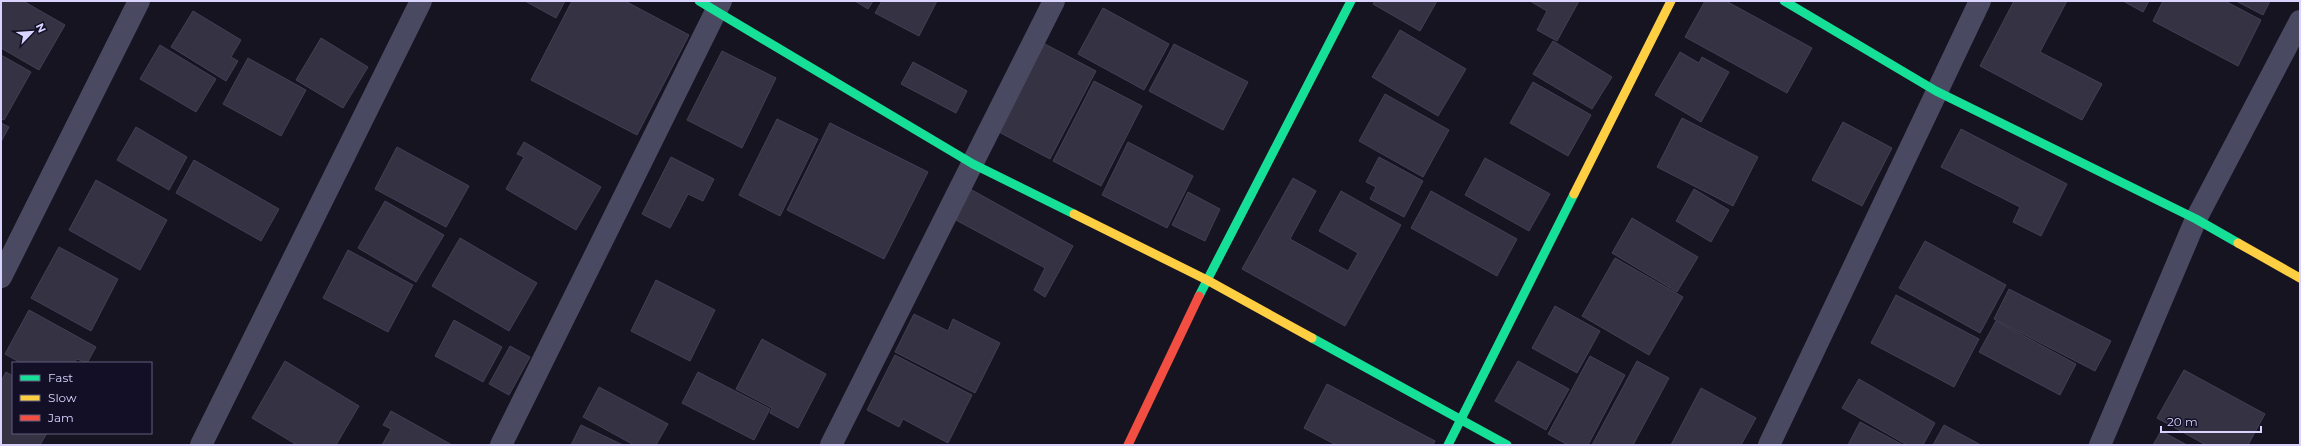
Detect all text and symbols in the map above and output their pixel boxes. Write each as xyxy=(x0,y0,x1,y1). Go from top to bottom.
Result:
north arrow xyxy=(12,12,52,52)
text: N xyxy=(33,21,49,35)
legend xyxy=(12,362,152,434)
text: Fast xyxy=(48,370,73,385)
text: Slow xyxy=(48,390,77,405)
scale bar xyxy=(2161,408,2261,434)
text: Jam xyxy=(47,410,74,425)
text: 20 m xyxy=(2167,414,2198,429)

